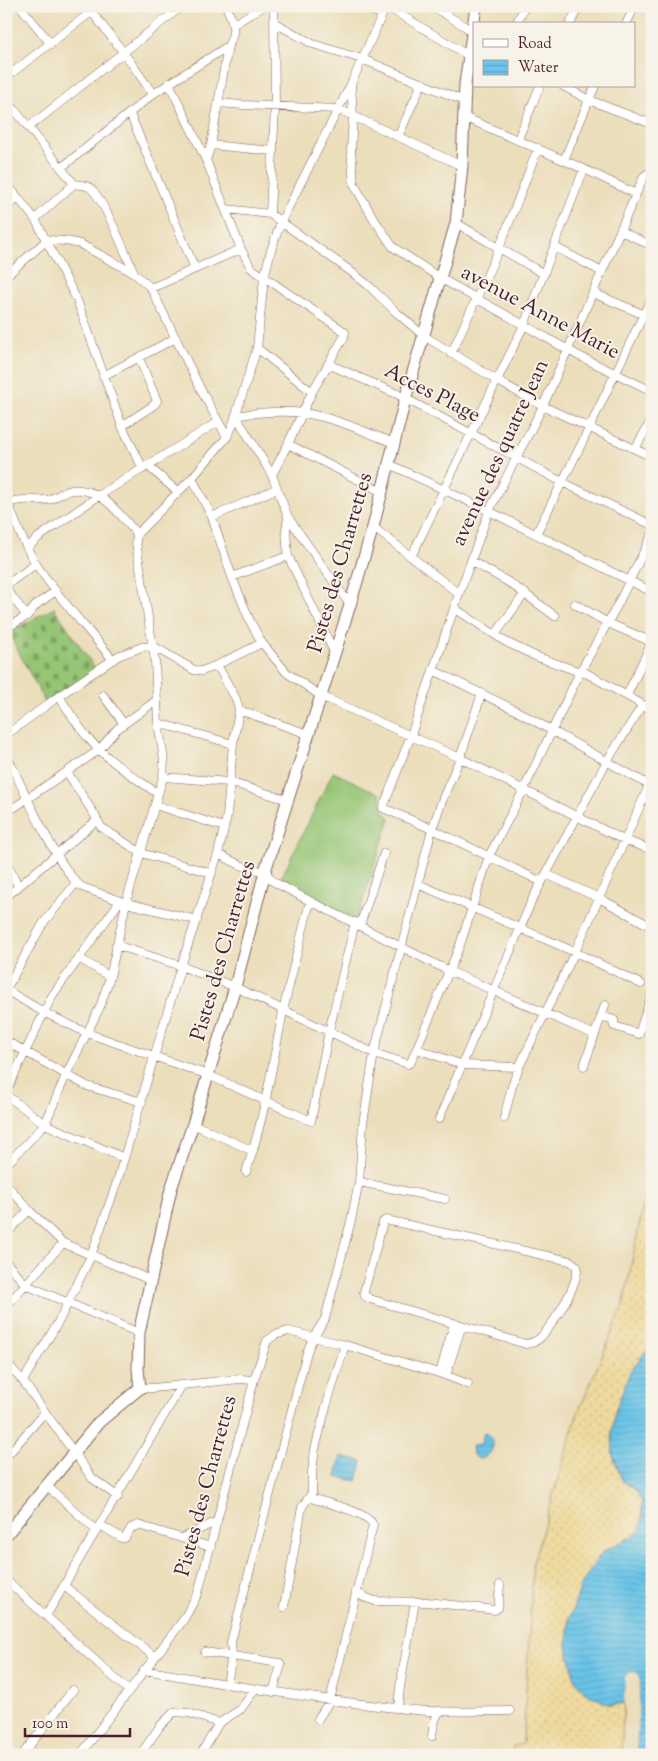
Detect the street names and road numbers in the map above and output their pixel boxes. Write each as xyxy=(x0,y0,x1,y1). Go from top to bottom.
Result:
street label: avenue Anne Marie xyxy=(455,258,625,368)
street label: avenue des quatre Jean xyxy=(445,355,557,551)
street label: Acces Plage xyxy=(379,357,485,431)
street label: Pistes des Charrettes xyxy=(301,469,381,657)
street label: Pistes des Charrettes xyxy=(184,857,264,1045)
street label: Pistes des Charrettes xyxy=(168,1392,246,1580)

